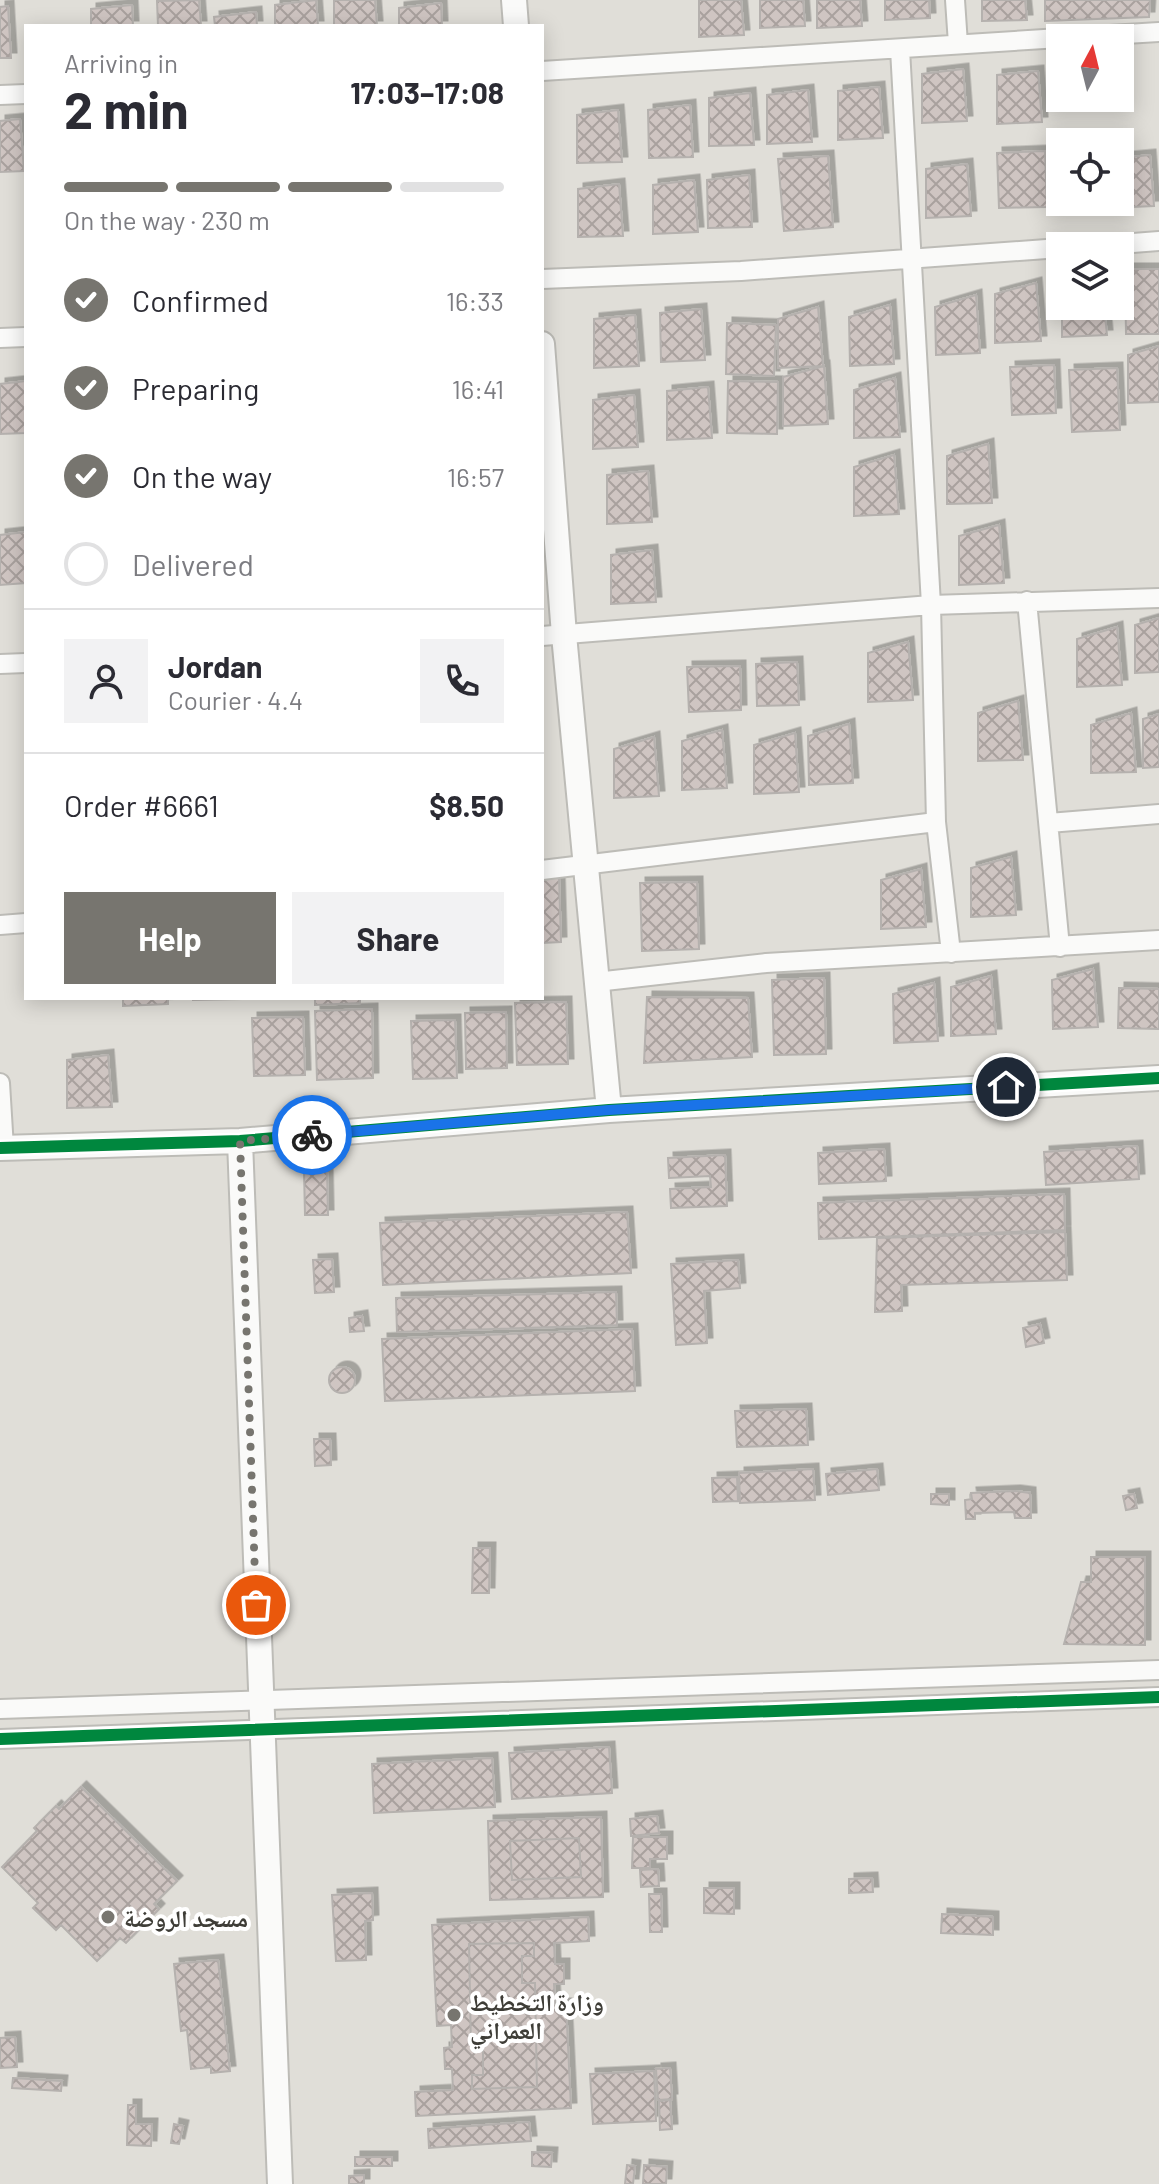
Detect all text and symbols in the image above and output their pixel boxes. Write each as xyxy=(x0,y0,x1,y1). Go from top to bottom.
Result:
north arrow xyxy=(1046,24,1134,112)
map controls xyxy=(1046,24,1134,320)
text: Arriving in xyxy=(64,47,178,78)
text: 17:03–17:08 xyxy=(350,74,504,110)
text: 2 min xyxy=(64,77,189,139)
button: locate xyxy=(1046,128,1134,216)
text: On the way · 230 m xyxy=(64,204,270,235)
button: layers xyxy=(1046,232,1134,320)
icon: check xyxy=(64,278,108,322)
text: Confirmed xyxy=(132,282,269,318)
text: 16:33 xyxy=(446,285,504,316)
icon: check xyxy=(64,366,108,410)
text: Preparing xyxy=(132,370,259,406)
text: 16:41 xyxy=(452,373,504,404)
icon: check xyxy=(64,454,108,498)
text: On the way xyxy=(132,458,272,494)
text: 16:57 xyxy=(447,461,504,492)
text: Delivered xyxy=(132,546,254,582)
button: person xyxy=(64,639,148,723)
button: phone xyxy=(420,639,504,723)
text: Jordan xyxy=(168,648,263,684)
text: Courier · 4.4 xyxy=(168,684,303,715)
text: Order #6661 xyxy=(64,787,219,823)
text: $8.50 xyxy=(429,787,504,823)
button: Help xyxy=(64,892,276,984)
button: Share xyxy=(292,892,504,984)
pin xyxy=(972,1053,1040,1121)
icon: home xyxy=(984,1065,1028,1109)
courier xyxy=(272,1095,352,1175)
icon: bike xyxy=(290,1113,334,1157)
pin xyxy=(222,1571,290,1639)
icon: bag xyxy=(234,1583,278,1627)
place label: مسجد الروضة xyxy=(124,1903,248,1932)
marker: مسجد الروضة xyxy=(99,1908,117,1926)
place label: وزارة التخطيط العمراني xyxy=(470,1987,604,2049)
marker: وزارة التخطيط العمراني xyxy=(445,2006,463,2024)

